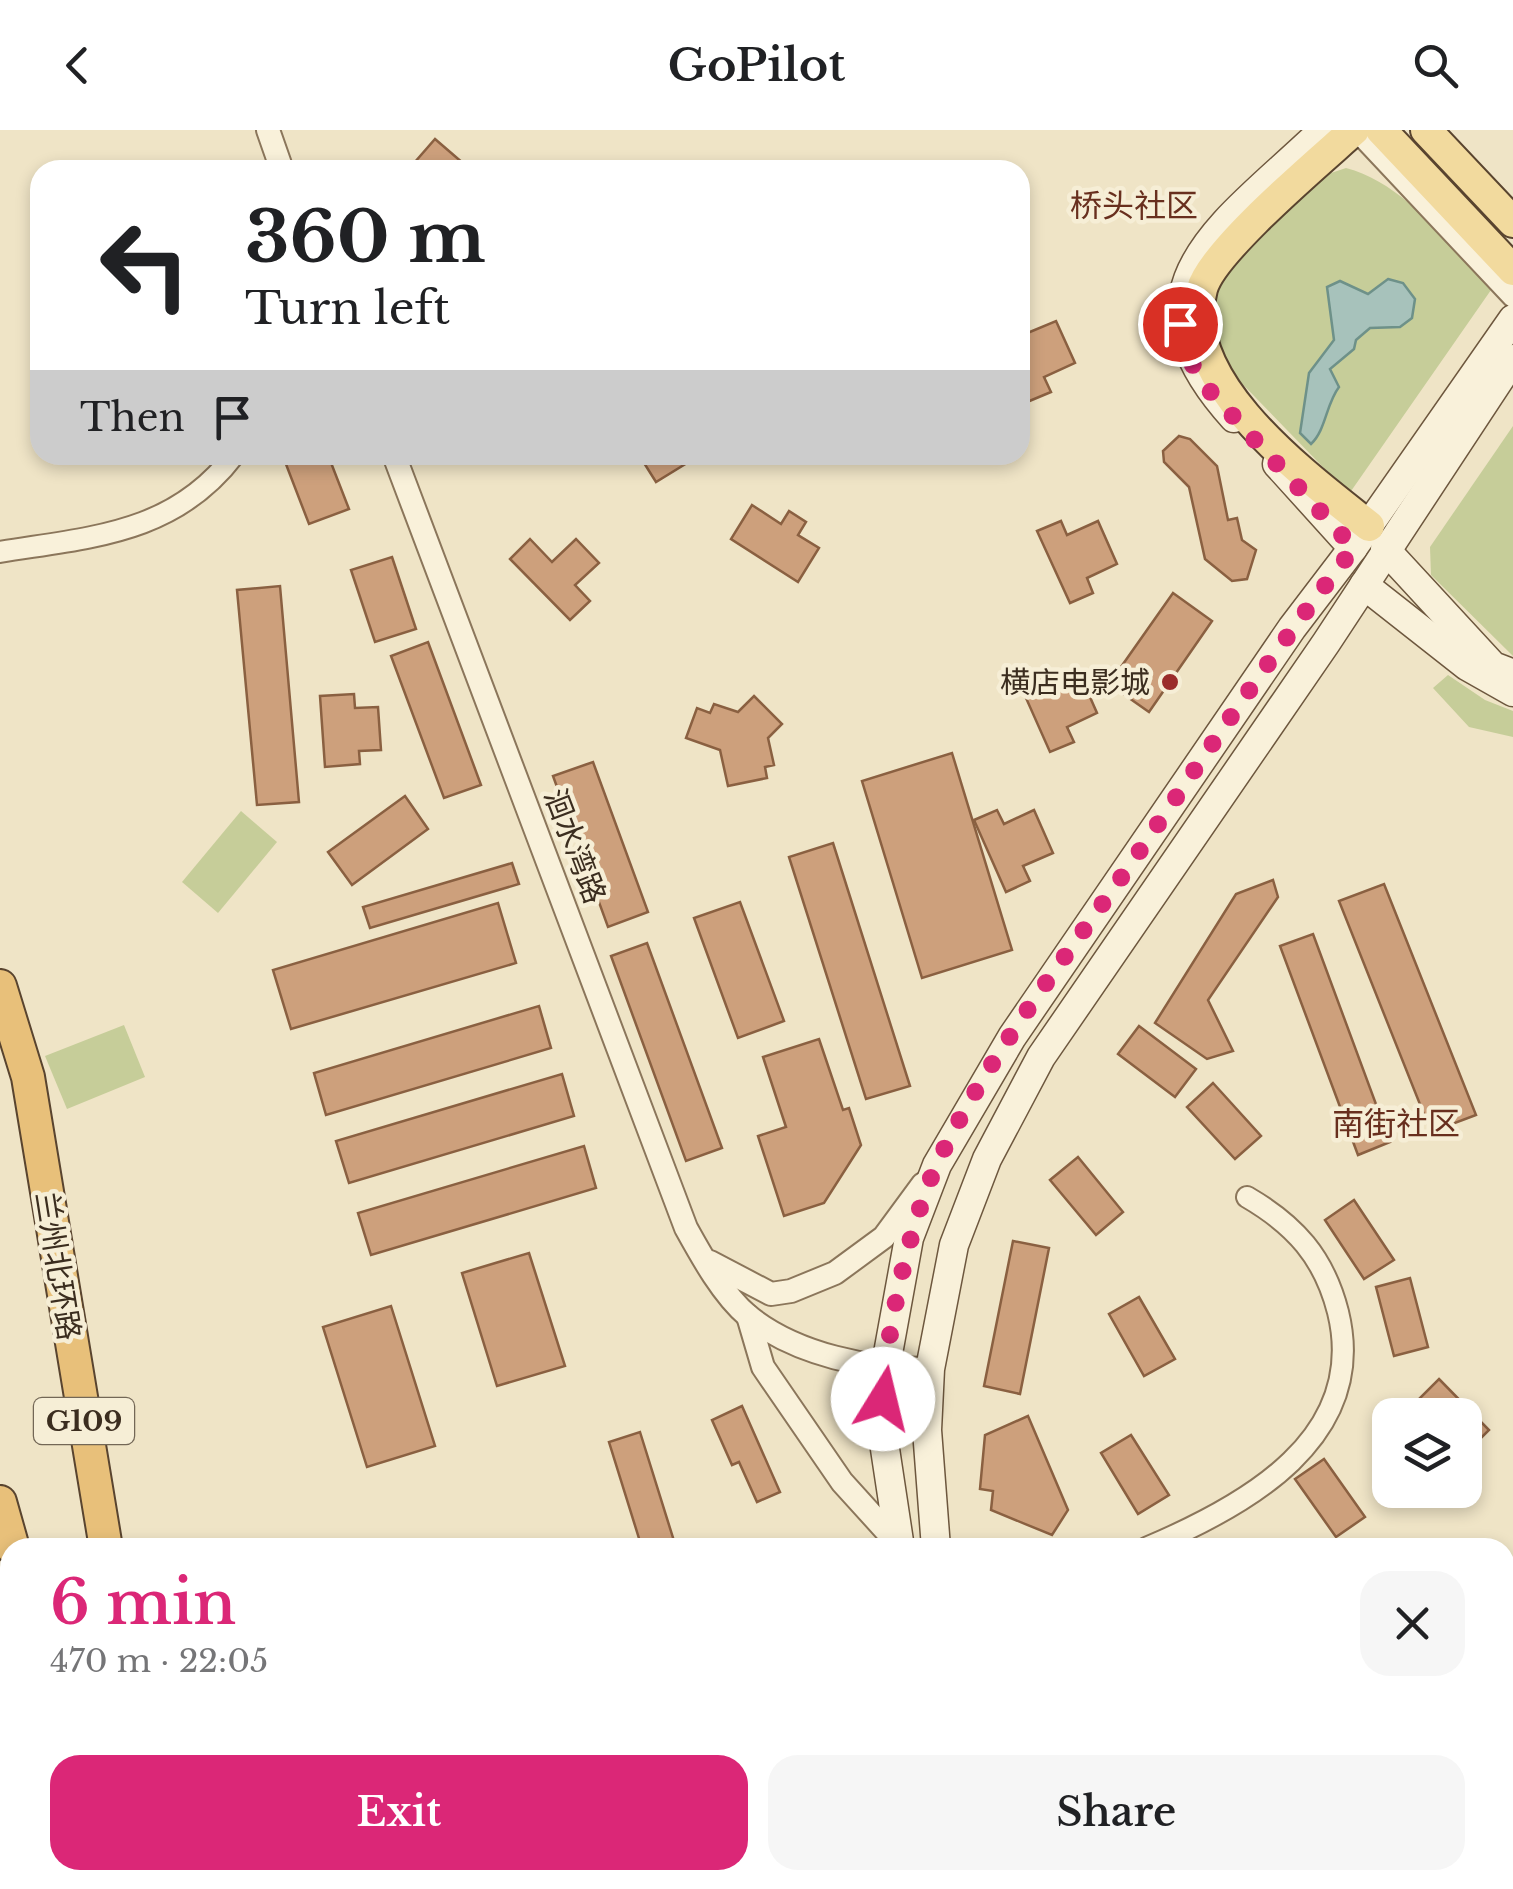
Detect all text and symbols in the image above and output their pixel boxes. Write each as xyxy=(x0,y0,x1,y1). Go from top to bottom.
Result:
text: GoPilot xyxy=(668,37,845,93)
icon: back xyxy=(50,38,105,93)
icon: search xyxy=(1408,38,1463,93)
district label: 桥头社区 xyxy=(1070,186,1198,226)
text: 360 m xyxy=(245,194,486,281)
icon: left xyxy=(80,200,210,330)
text: Turn left xyxy=(245,280,450,336)
pin xyxy=(1138,282,1223,367)
icon: arrive xyxy=(1153,297,1208,352)
icon: arrive xyxy=(205,390,260,445)
text: Then xyxy=(80,394,185,441)
place label: 横店电影城 xyxy=(1000,664,1150,701)
marker: 横店电影城 xyxy=(1159,671,1181,693)
street label: 洄水湾路 xyxy=(536,783,614,909)
district label: 南街社区 xyxy=(1332,1104,1460,1144)
street label: 兰州北环路 xyxy=(28,1189,88,1343)
position arrow xyxy=(831,1347,935,1451)
road number: G109 xyxy=(34,1398,134,1444)
map controls xyxy=(1372,1398,1482,1508)
button: layers xyxy=(1372,1398,1482,1508)
text: 6 min xyxy=(50,1566,236,1640)
button: close xyxy=(1360,1571,1465,1676)
text: 470 m · 22:05 xyxy=(50,1641,268,1681)
button: Exit xyxy=(50,1755,748,1870)
button: Share xyxy=(768,1755,1465,1870)

